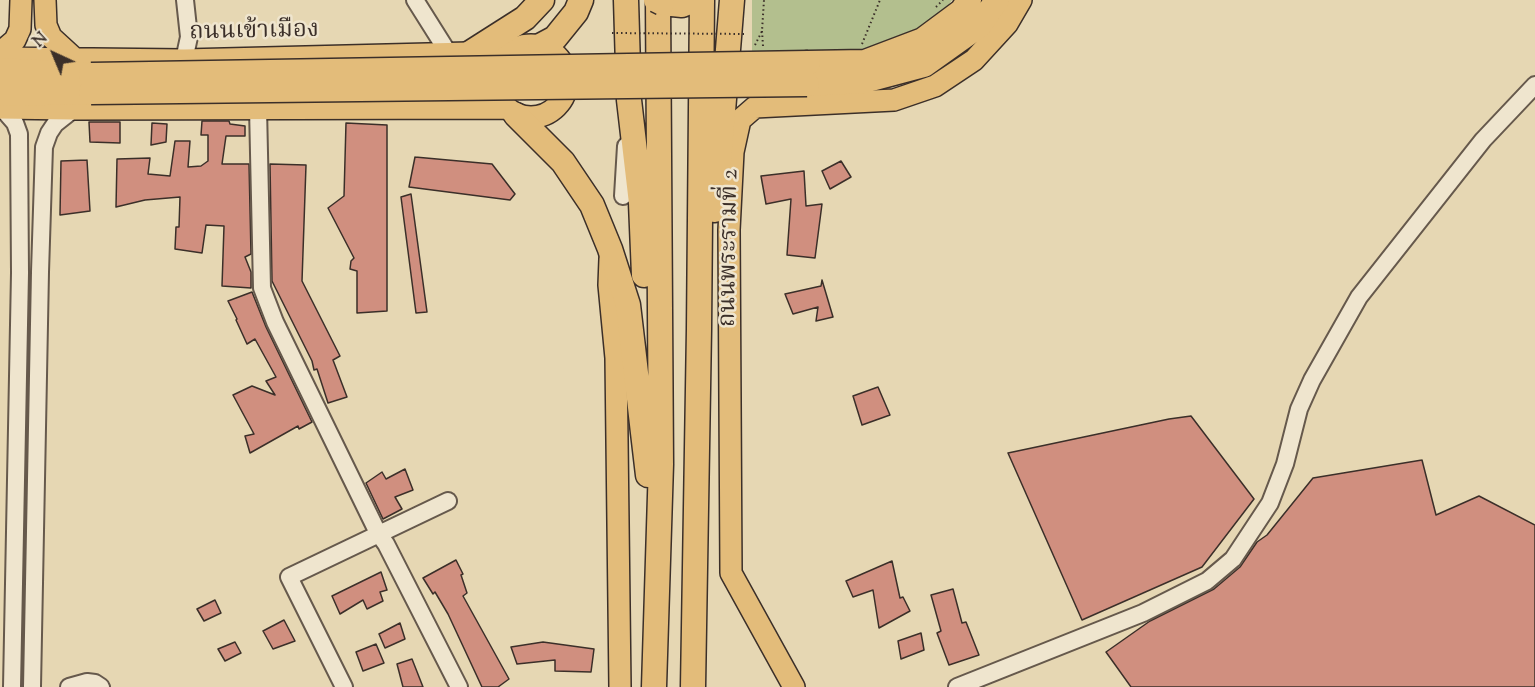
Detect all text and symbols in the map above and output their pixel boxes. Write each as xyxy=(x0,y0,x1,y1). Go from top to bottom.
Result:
street label: ถนนเข้าเมือง xyxy=(189,17,319,49)
north arrow xyxy=(24,24,84,84)
text: N xyxy=(29,28,54,53)
street label: ถนนพระรามที่ 2 xyxy=(715,169,747,327)

